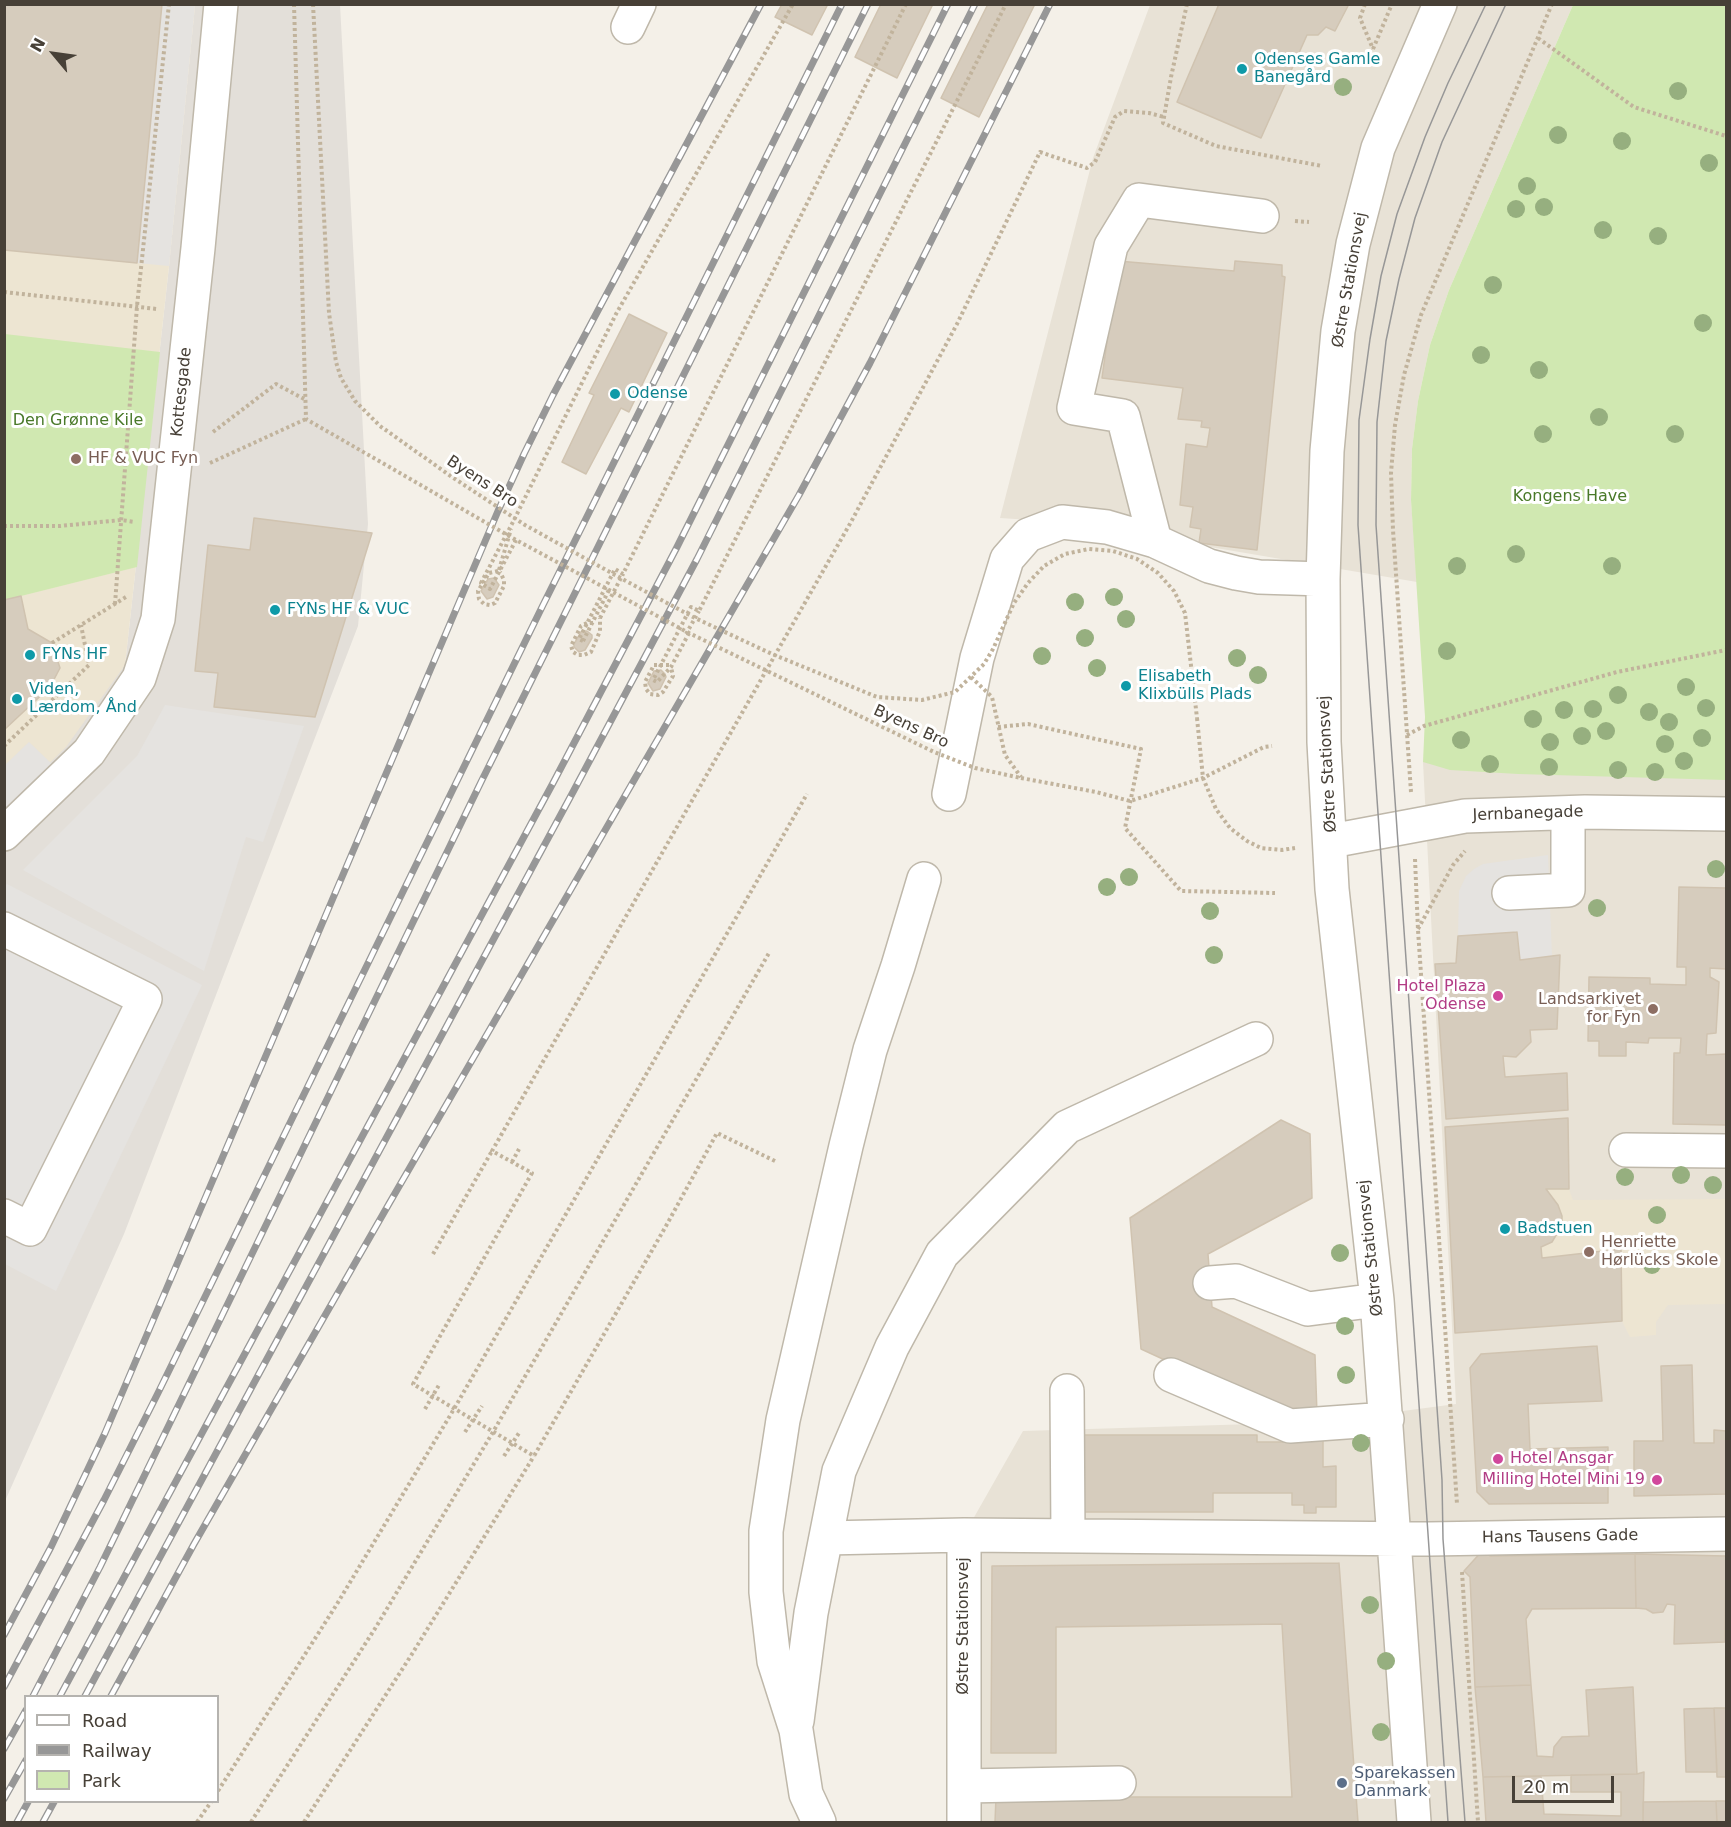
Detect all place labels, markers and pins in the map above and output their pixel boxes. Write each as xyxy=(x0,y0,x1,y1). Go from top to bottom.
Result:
place label: Odenses Gamle Banegård xyxy=(1254,50,1380,88)
marker: Odenses Gamle Banegård xyxy=(1235,62,1249,76)
place label: Odense xyxy=(627,384,688,404)
marker: Odense xyxy=(608,387,622,401)
place label: HF & VUC Fyn xyxy=(88,449,198,469)
marker: HF & VUC Fyn xyxy=(69,452,83,466)
place label: FYNs HF & VUC xyxy=(287,600,409,620)
marker: FYNs HF & VUC xyxy=(268,603,282,617)
place label: FYNs HF xyxy=(42,645,108,665)
marker: FYNs HF xyxy=(23,648,37,662)
place label: Elisabeth Klixbülls Plads xyxy=(1138,667,1252,705)
marker: Elisabeth Klixbülls Plads xyxy=(1119,679,1133,693)
place label: Viden, Lærdom, Ånd xyxy=(29,680,137,718)
marker: Viden, Lærdom, Ånd xyxy=(10,692,24,706)
place label: Hotel Plaza Odense xyxy=(1396,977,1486,1015)
marker: Hotel Plaza Odense xyxy=(1491,989,1505,1003)
place label: Landsarkivet for Fyn xyxy=(1538,990,1641,1028)
marker: Landsarkivet for Fyn xyxy=(1646,1002,1660,1016)
place label: Badstuen xyxy=(1517,1219,1593,1239)
marker: Badstuen xyxy=(1498,1222,1512,1236)
place label: Henriette Hørlücks Skole xyxy=(1601,1233,1718,1271)
marker: Henriette Hørlücks Skole xyxy=(1582,1245,1596,1259)
place label: Hotel Ansgar xyxy=(1510,1449,1613,1469)
marker: Hotel Ansgar xyxy=(1491,1452,1505,1466)
place label: Milling Hotel Mini 19 xyxy=(1482,1470,1645,1490)
marker: Milling Hotel Mini 19 xyxy=(1650,1473,1664,1487)
place label: Sparekassen Danmark xyxy=(1354,1764,1456,1802)
marker: Sparekassen Danmark xyxy=(1335,1776,1349,1790)

